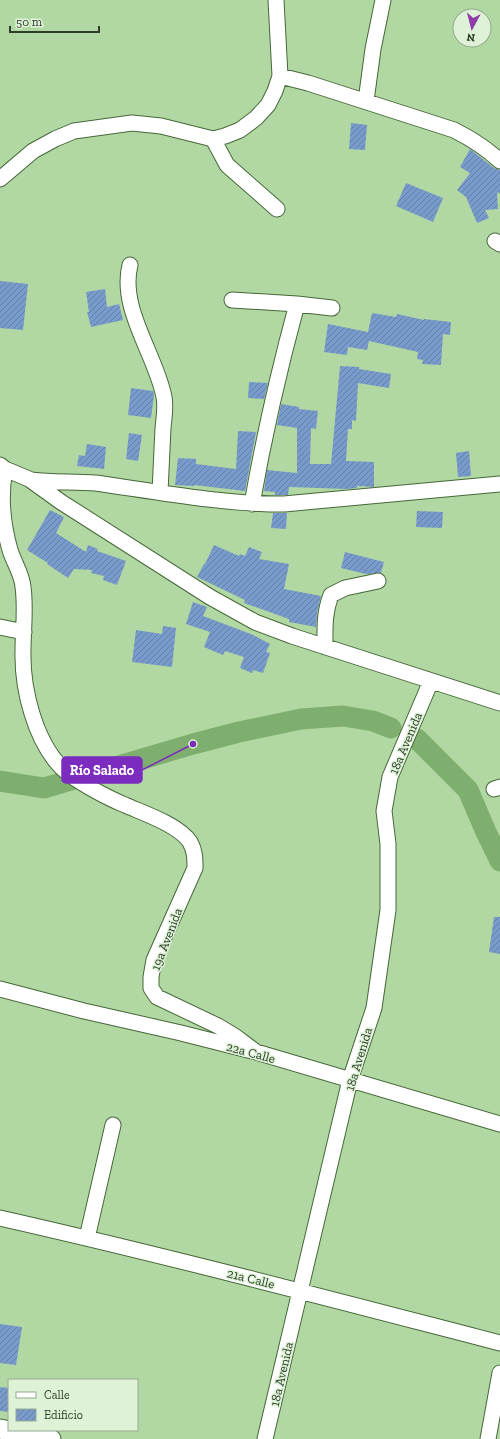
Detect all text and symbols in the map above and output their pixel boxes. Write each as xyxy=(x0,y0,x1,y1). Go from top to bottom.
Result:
scale bar xyxy=(10,8,99,34)
north arrow xyxy=(452,8,492,48)
text: 50 m xyxy=(16,15,43,29)
text: N xyxy=(465,30,476,44)
street label: 18a Avenida xyxy=(386,709,425,776)
callout: Río Salado xyxy=(62,757,142,783)
text: Río Salado xyxy=(70,762,135,779)
street label: 19a Avenida xyxy=(148,905,185,972)
street label: 18a Avenida xyxy=(342,1025,375,1093)
street label: 22a Calle xyxy=(225,1039,277,1066)
street label: 21a Calle xyxy=(225,1265,276,1292)
street label: 18a Avenida xyxy=(267,1340,296,1408)
legend xyxy=(8,1379,138,1431)
text: Calle xyxy=(44,1388,70,1402)
text: Edificio xyxy=(44,1408,83,1422)

